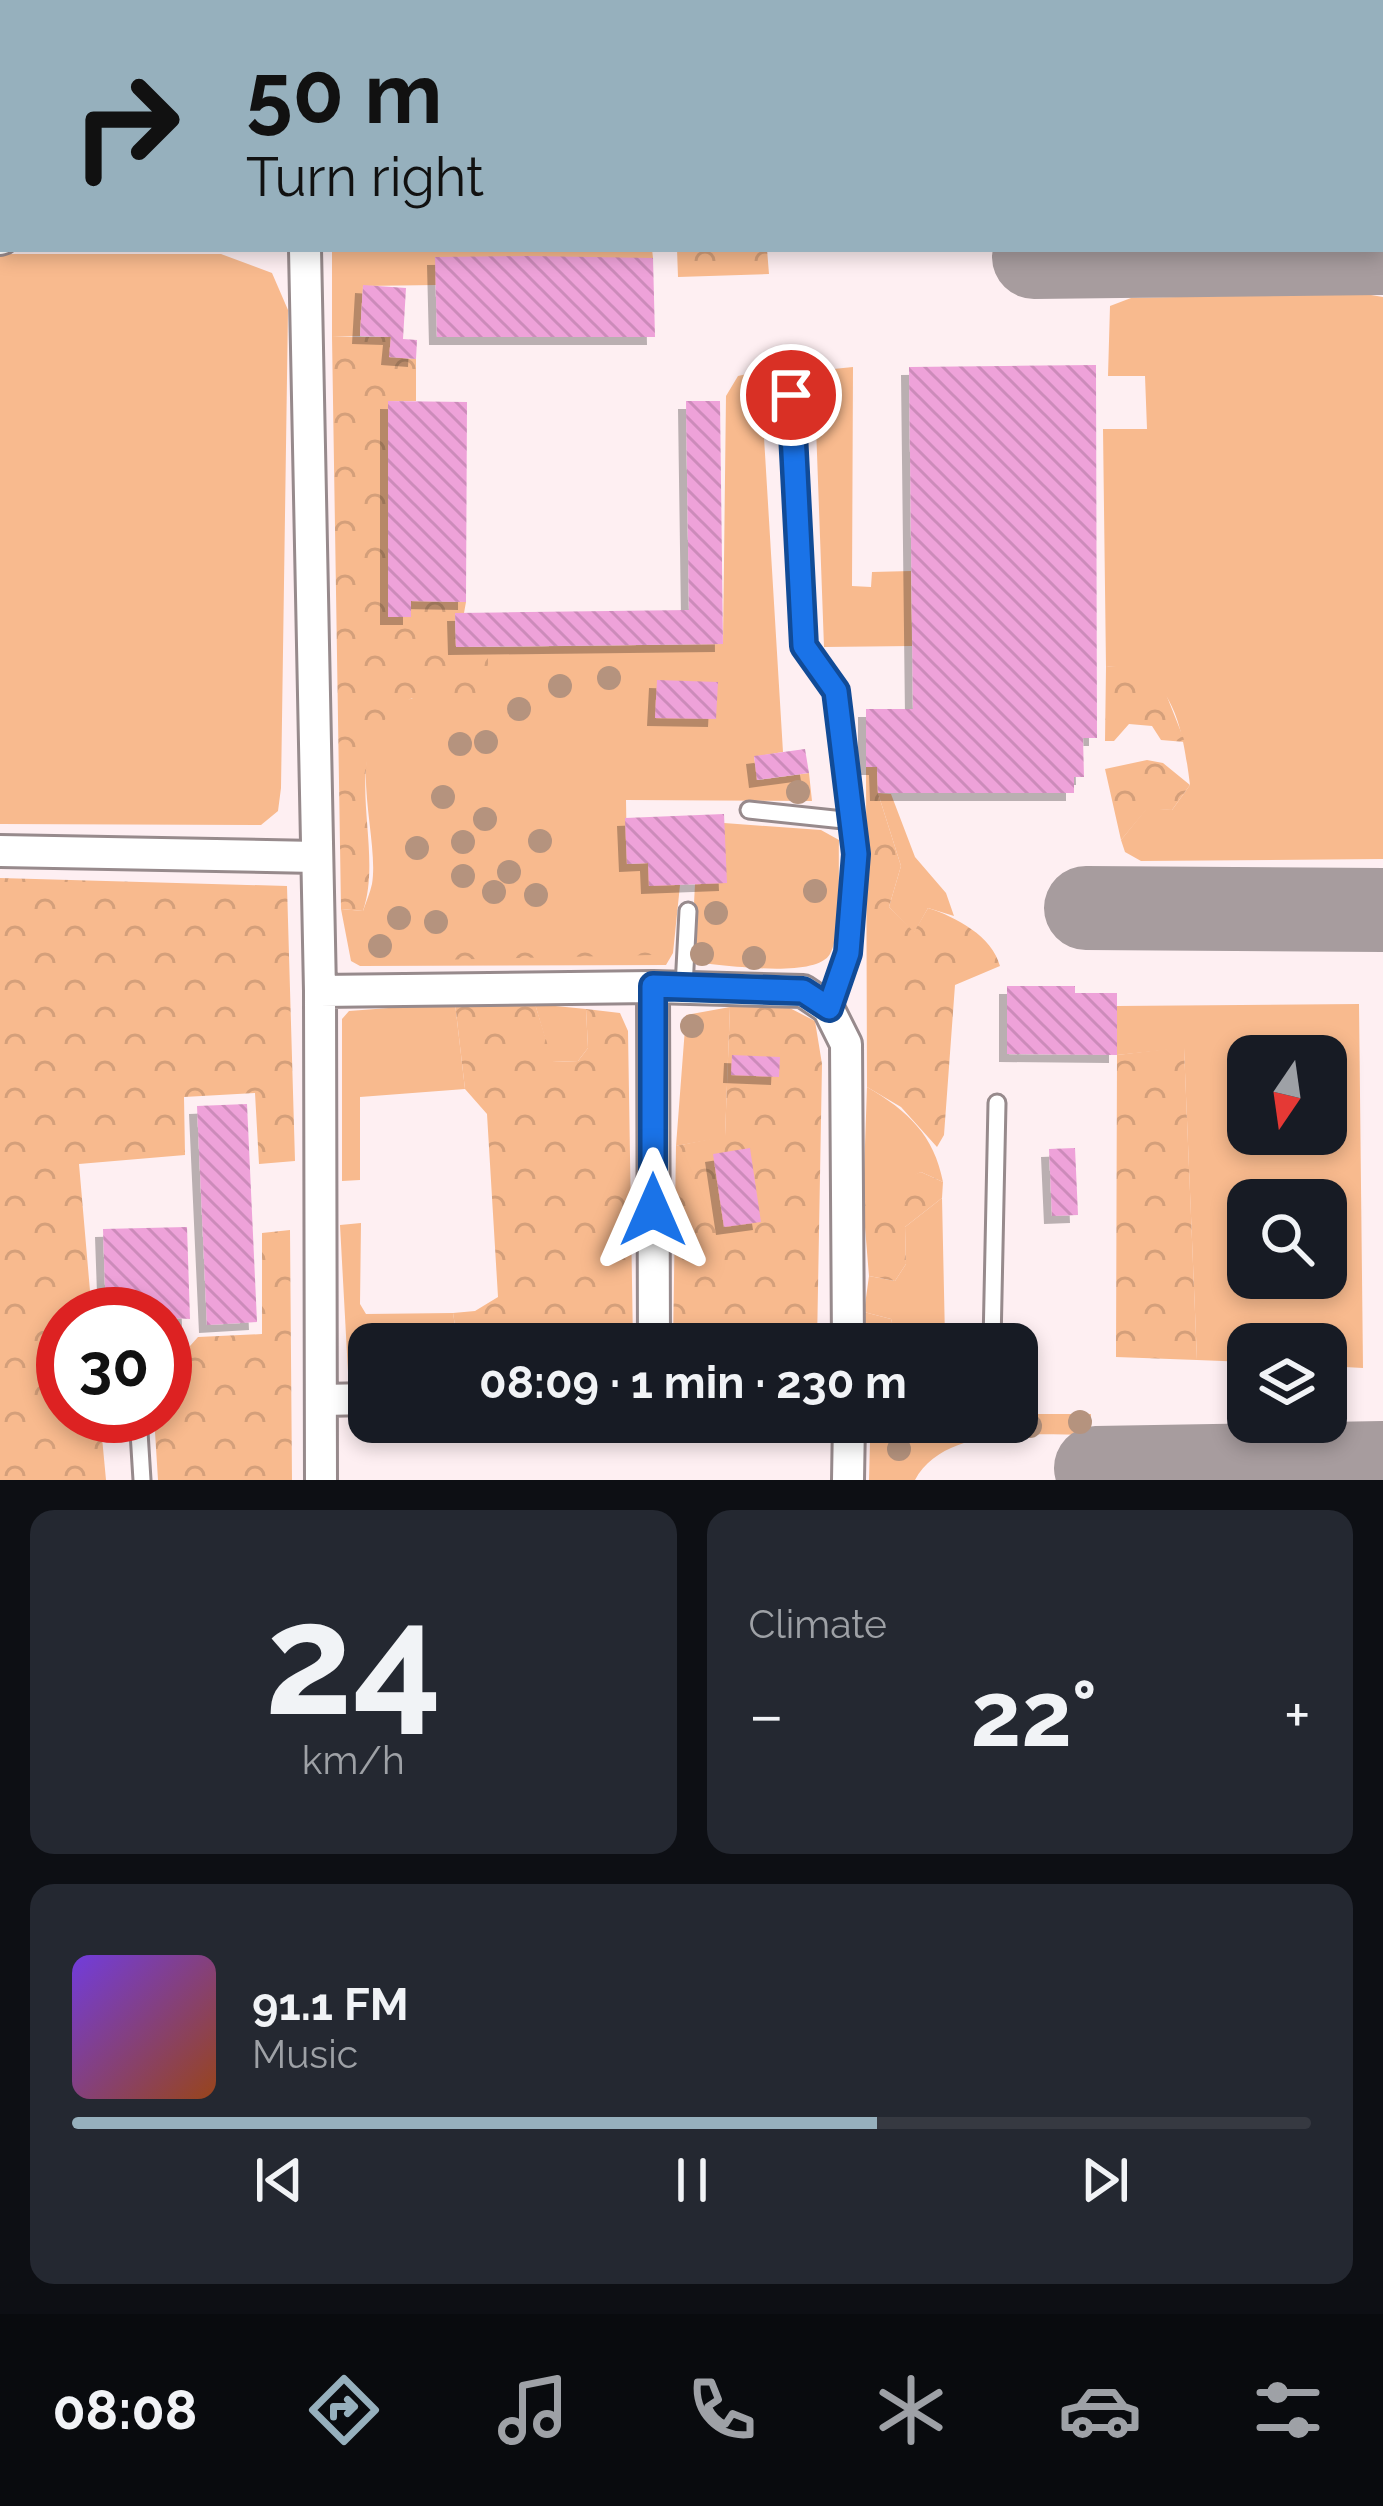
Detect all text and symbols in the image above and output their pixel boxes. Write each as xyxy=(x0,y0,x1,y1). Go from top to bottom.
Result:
text: 50 m xyxy=(246,44,442,143)
icon: right xyxy=(48,48,204,204)
text: Turn right xyxy=(246,145,484,209)
pin xyxy=(740,344,842,446)
icon: arrive xyxy=(758,362,824,428)
north arrow xyxy=(1227,1035,1347,1155)
map controls xyxy=(1227,1035,1347,1443)
position arrow xyxy=(590,1147,716,1273)
button: search xyxy=(1227,1179,1347,1299)
speed limit sign: 30 xyxy=(36,1287,192,1443)
button: layers xyxy=(1227,1323,1347,1443)
text: 08:09 · 1 min · 230 m xyxy=(479,1356,907,1409)
text: 24 xyxy=(265,1567,442,1751)
text: Climate xyxy=(749,1601,887,1647)
text: 22° xyxy=(971,1661,1097,1767)
text: − xyxy=(749,1676,784,1753)
text: + xyxy=(1284,1676,1311,1753)
text: km/h xyxy=(302,1737,405,1783)
text: 91.1 FM xyxy=(252,1978,409,2031)
text: Music xyxy=(252,2031,358,2077)
icon: previous xyxy=(246,2147,312,2213)
icon: pause xyxy=(659,2147,725,2213)
icon: next xyxy=(1072,2147,1138,2213)
icon: directions xyxy=(302,2368,386,2452)
icon: music xyxy=(491,2368,575,2452)
icon: phone xyxy=(680,2368,764,2452)
icon: climate xyxy=(869,2368,953,2452)
icon: car xyxy=(1058,2368,1142,2452)
icon: filters xyxy=(1246,2368,1330,2452)
text: 08:08 xyxy=(52,2378,197,2442)

